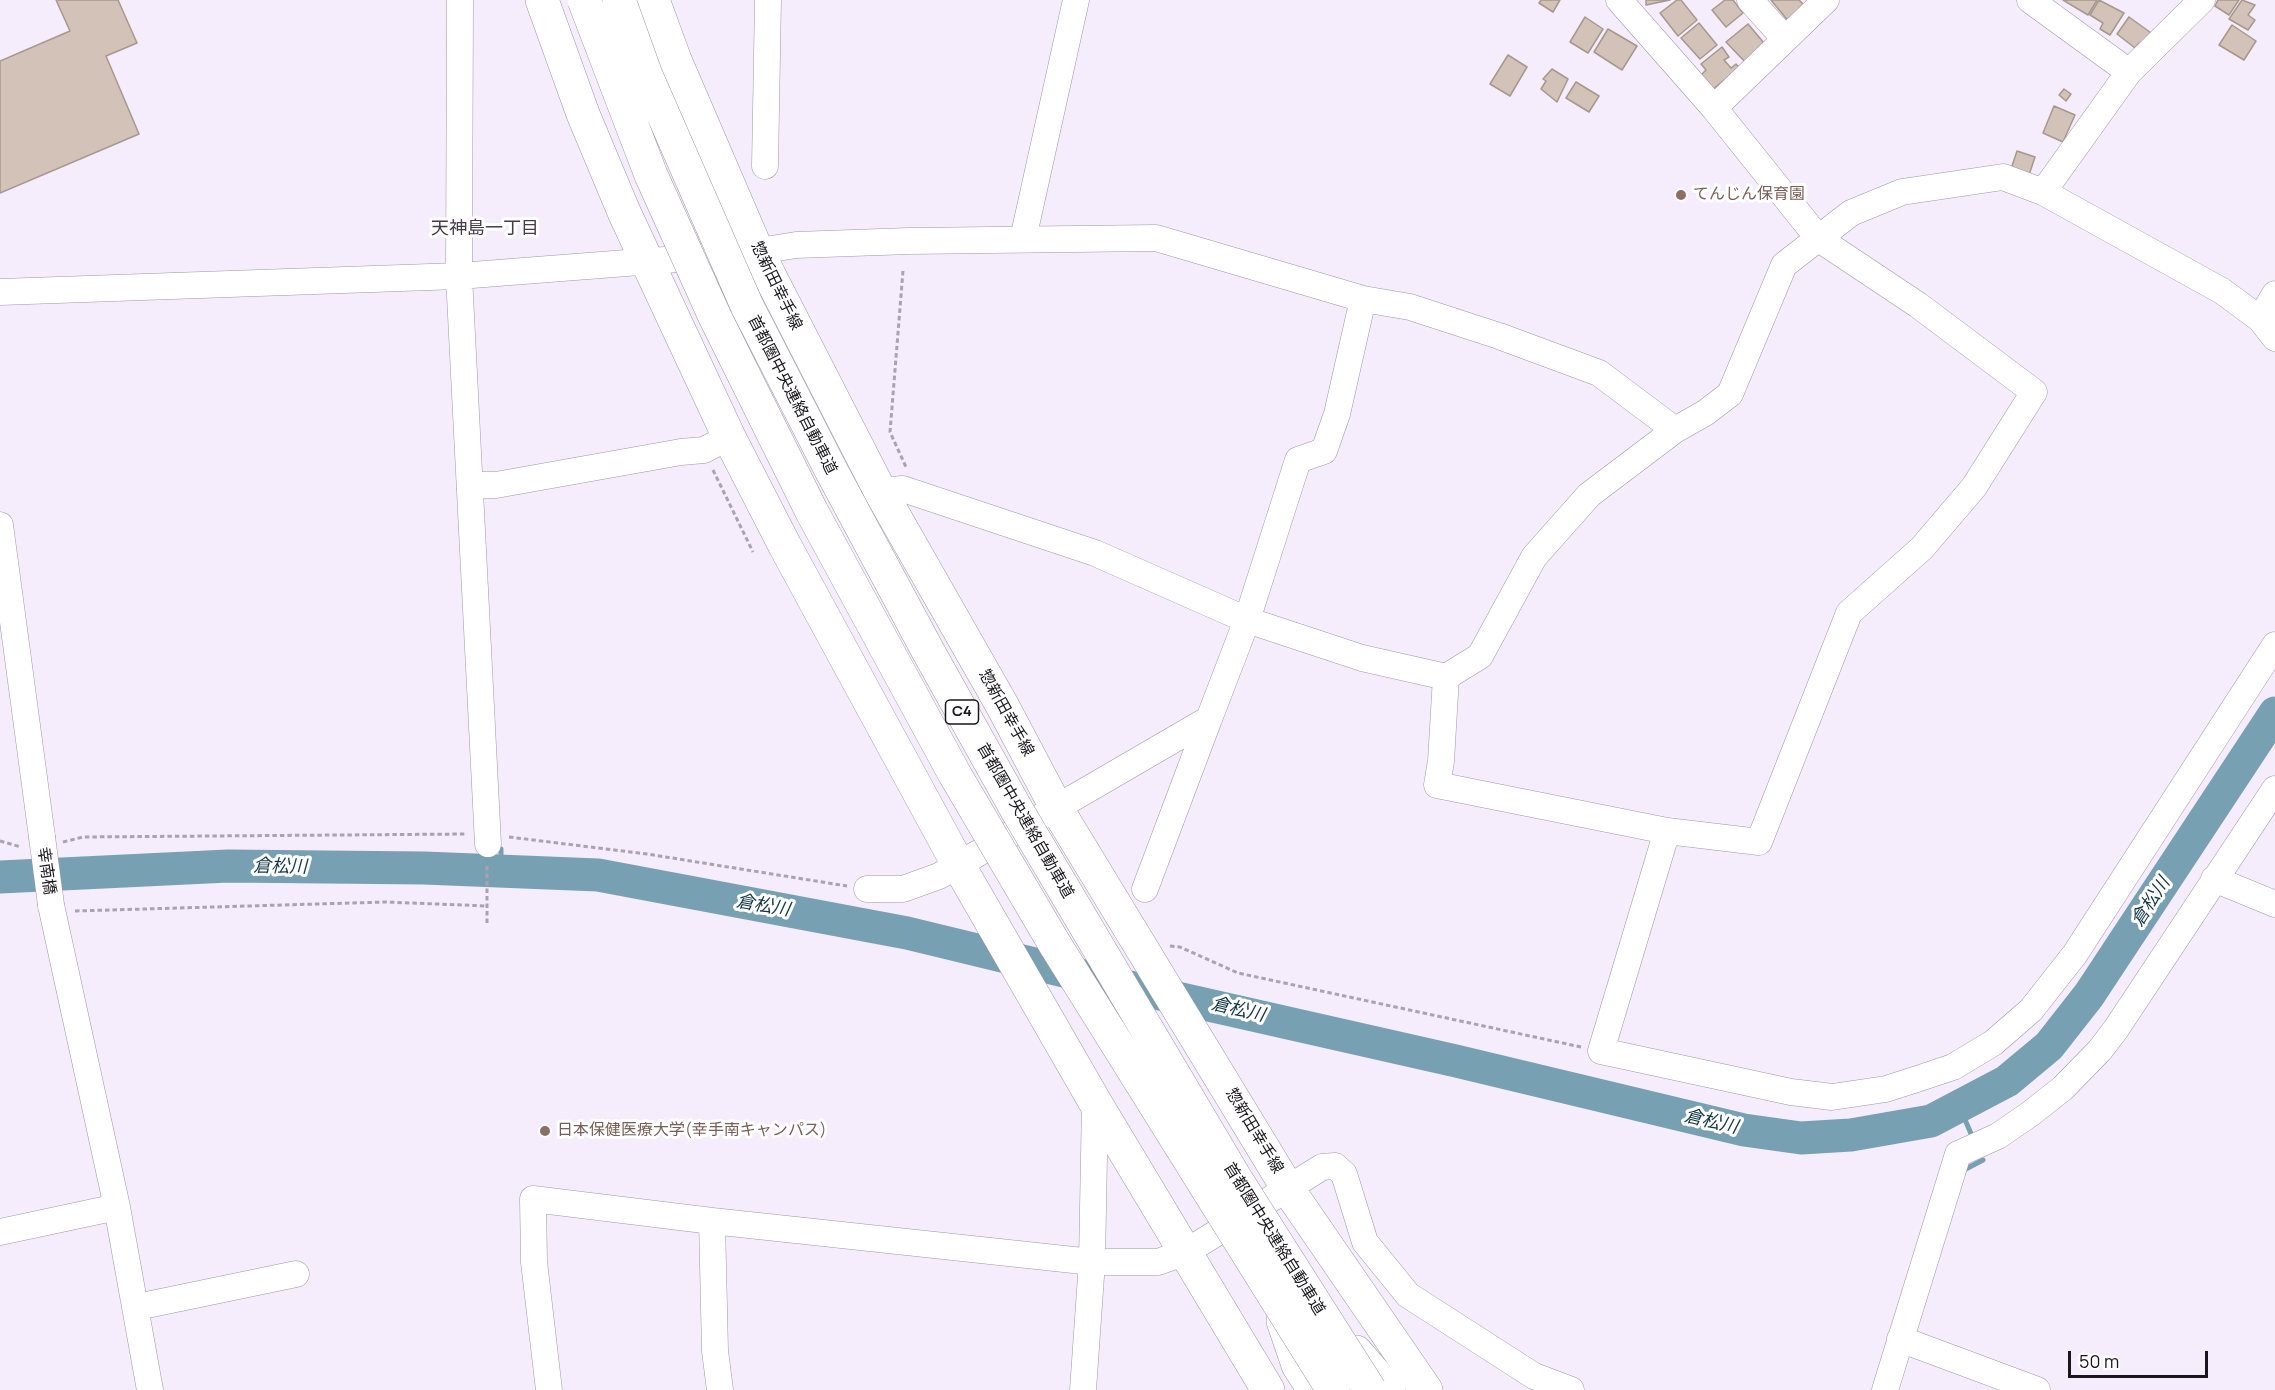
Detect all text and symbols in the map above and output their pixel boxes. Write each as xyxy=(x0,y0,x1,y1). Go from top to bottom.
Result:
place label: てんじん保育園 xyxy=(1693,185,1805,205)
marker: てんじん保育園 xyxy=(1674,188,1688,202)
district label: 天神島一丁目 xyxy=(431,218,539,240)
street label: 惣新田幸手線 xyxy=(746,239,806,333)
street label: 首都圏中央連絡自動車道 xyxy=(743,312,841,478)
street label: 惣新田幸手線 xyxy=(974,666,1038,760)
road number: C4 xyxy=(946,700,978,724)
street label: 首都圏中央連絡自動車道 xyxy=(973,740,1077,902)
street label: 幸南橋 xyxy=(33,846,59,896)
water label: 倉松川 xyxy=(253,856,307,878)
water label: 倉松川 xyxy=(2127,873,2175,931)
water label: 倉松川 xyxy=(735,891,791,921)
water label: 倉松川 xyxy=(1209,993,1267,1027)
street label: 惣新田幸手線 xyxy=(1221,1085,1287,1177)
water label: 倉松川 xyxy=(1682,1105,1740,1139)
place label: 日本保健医療大学(幸手南キャンパス) xyxy=(557,1121,827,1141)
marker: 日本保健医療大学(幸手南キャンパス) xyxy=(538,1124,552,1138)
street label: 首都圏中央連絡自動車道 xyxy=(1219,1159,1329,1319)
scale bar xyxy=(2071,1339,2210,1377)
text: 50 m xyxy=(2079,1349,2119,1373)

